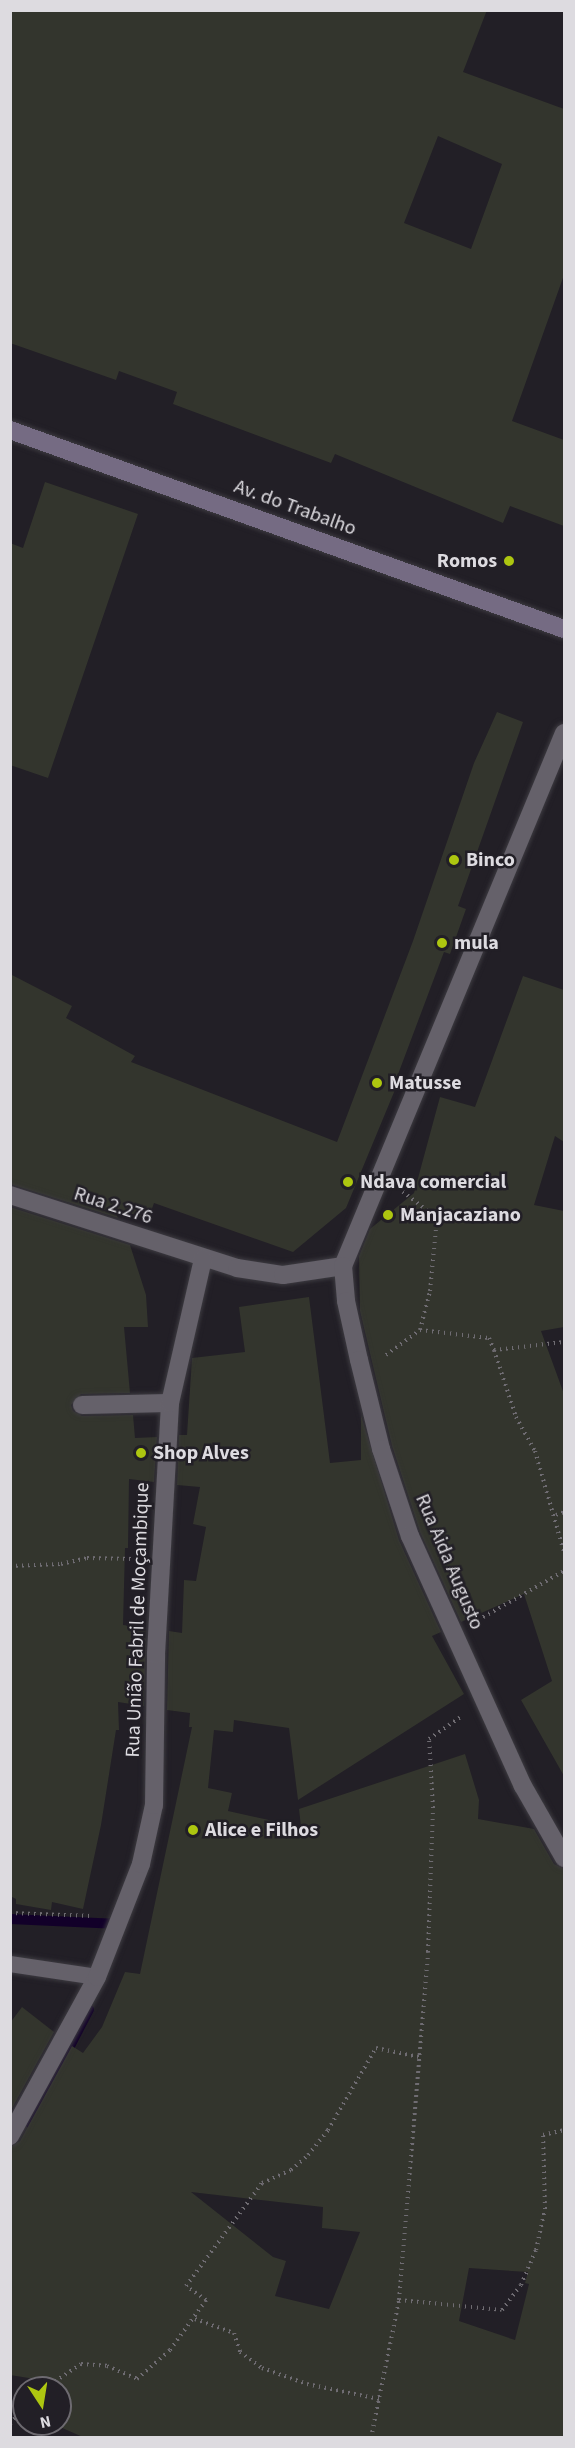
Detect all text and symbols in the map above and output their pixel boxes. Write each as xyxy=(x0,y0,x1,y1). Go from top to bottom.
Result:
street label: Av. do Trabalho xyxy=(231,475,359,541)
place label: Romos xyxy=(437,549,497,573)
marker: Romos xyxy=(502,554,516,568)
place label: Binco xyxy=(466,848,515,872)
marker: Binco xyxy=(447,853,461,867)
place label: mula xyxy=(454,931,499,955)
marker: mula xyxy=(435,936,449,950)
place label: Matusse xyxy=(389,1071,462,1095)
marker: Matusse xyxy=(370,1076,384,1090)
place label: Ndava comercial xyxy=(360,1170,506,1194)
marker: Ndava comercial xyxy=(341,1175,355,1189)
street label: Rua 2.276 xyxy=(71,1182,155,1230)
place label: Manjacaziano xyxy=(400,1203,521,1227)
marker: Manjacaziano xyxy=(381,1208,395,1222)
place label: Shop Alves xyxy=(153,1441,249,1465)
marker: Shop Alves xyxy=(134,1446,148,1460)
street label: Rua União Fabril de Moçambique xyxy=(121,1482,155,1758)
street label: Rua Aida Augusto xyxy=(410,1490,488,1634)
place label: Alice e Filhos xyxy=(205,1818,318,1842)
marker: Alice e Filhos xyxy=(186,1823,200,1837)
north arrow xyxy=(12,2376,72,2436)
text: N xyxy=(38,2410,53,2434)

